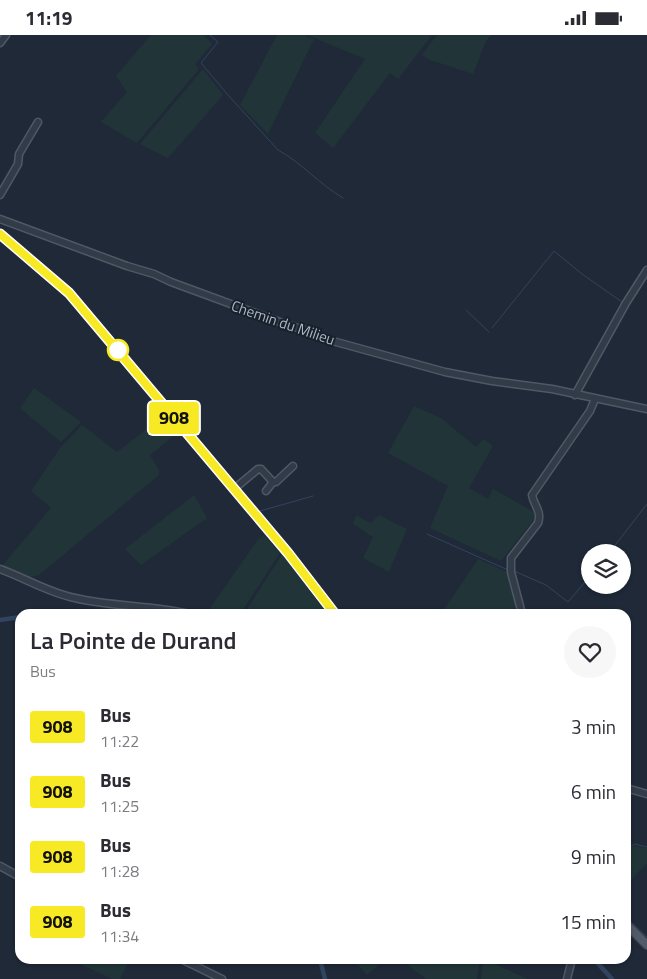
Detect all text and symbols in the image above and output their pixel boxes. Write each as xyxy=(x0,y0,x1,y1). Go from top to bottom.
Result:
text: 11:19 xyxy=(25,3,72,32)
street label: Chemin du Milieu xyxy=(228,294,338,351)
unlabelled marker xyxy=(107,339,129,361)
line badge: 908 xyxy=(145,402,203,434)
text: 908 xyxy=(159,404,189,431)
map controls xyxy=(581,544,631,594)
button: layers xyxy=(581,544,631,594)
text: La Pointe de Durand xyxy=(30,622,236,658)
button: heart xyxy=(564,626,616,678)
text: Bus xyxy=(30,659,56,683)
text: Bus xyxy=(100,700,131,729)
text: 3 min xyxy=(571,712,616,741)
text: 908 xyxy=(42,713,73,740)
text: 11:22 xyxy=(100,729,139,753)
text: Bus xyxy=(100,765,131,794)
text: 6 min xyxy=(571,777,616,806)
text: 908 xyxy=(42,778,73,805)
text: 11:25 xyxy=(100,794,139,818)
text: Bus xyxy=(100,830,131,859)
text: 9 min xyxy=(571,842,616,871)
text: 908 xyxy=(42,843,73,870)
text: 11:28 xyxy=(100,859,139,883)
text: Bus xyxy=(100,895,131,924)
text: 15 min xyxy=(560,907,616,936)
text: 908 xyxy=(42,908,73,935)
text: 11:34 xyxy=(100,924,139,948)

